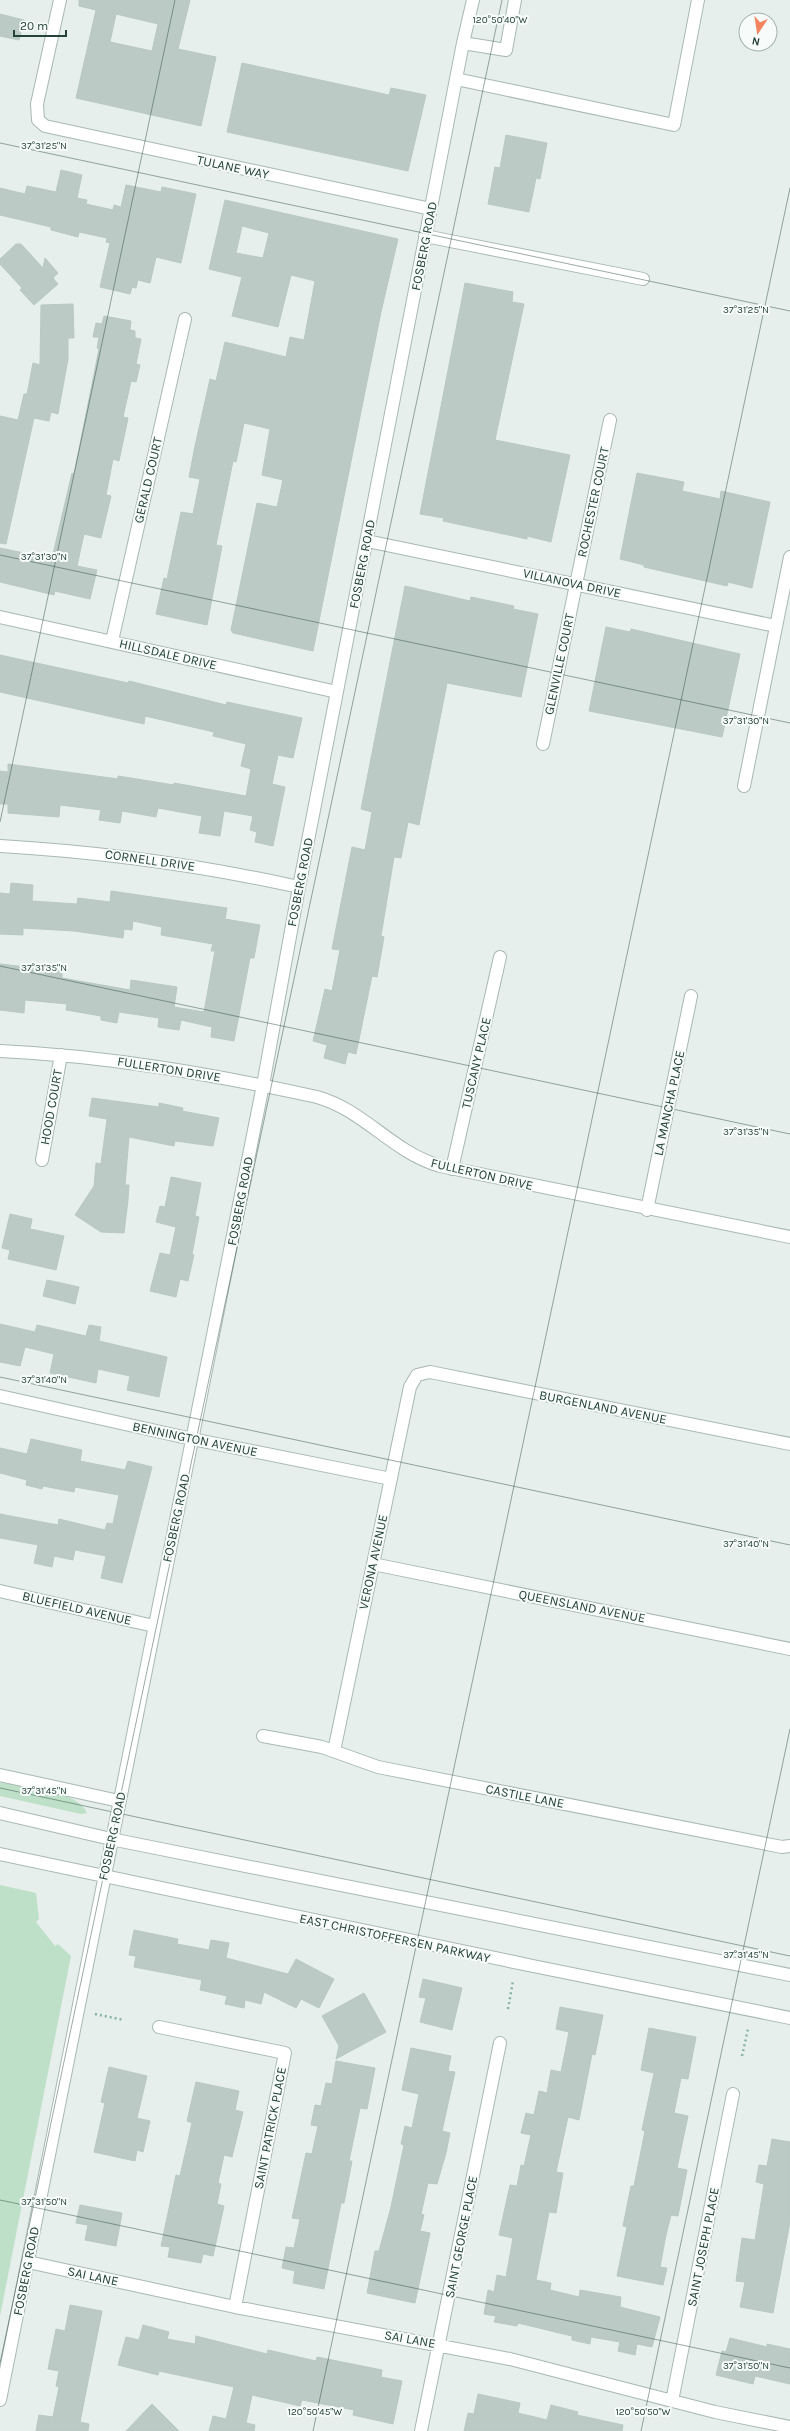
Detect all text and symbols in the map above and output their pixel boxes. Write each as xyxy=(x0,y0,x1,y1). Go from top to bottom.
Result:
scale bar xyxy=(14,12,66,38)
north arrow xyxy=(738,12,778,52)
text: 120°50'40"W xyxy=(473,14,527,26)
text: 20 m xyxy=(20,19,48,33)
text: N xyxy=(751,34,761,48)
text: 37°31'25"N xyxy=(21,140,67,152)
street label: TULANE WAY xyxy=(196,152,270,182)
street label: FOSBERG ROAD xyxy=(408,200,440,292)
text: 37°31'25"N xyxy=(723,304,769,316)
street label: GERALD COURT xyxy=(131,435,165,525)
street label: ROCHESTER COURT xyxy=(574,445,612,559)
street label: FOSBERG ROAD xyxy=(346,518,378,610)
text: 37°31'30"N xyxy=(21,551,67,563)
street label: VILLANOVA DRIVE xyxy=(522,565,622,601)
street label: GLENVILLE COURT xyxy=(541,611,577,716)
street label: HILLSDALE DRIVE xyxy=(118,635,218,673)
text: 37°31'30"N xyxy=(723,715,769,727)
street label: FOSBERG ROAD xyxy=(284,836,316,928)
street label: CORNELL DRIVE xyxy=(104,846,196,874)
text: 37°31'35"N xyxy=(21,962,67,974)
street label: TUSCANY PLACE xyxy=(458,1016,494,1110)
street label: LA MANCHA PLACE xyxy=(651,1049,687,1157)
street label: FULLERTON DRIVE xyxy=(116,1053,222,1085)
street label: HOOD COURT xyxy=(37,1068,65,1146)
text: 37°31'35"N xyxy=(723,1126,769,1138)
street label: FOSBERG ROAD xyxy=(224,1155,256,1247)
street label: FULLERTON DRIVE xyxy=(429,1155,535,1193)
text: 37°31'40"N xyxy=(21,1374,67,1386)
street label: BURGENLAND AVENUE xyxy=(538,1387,668,1427)
street label: BENNINGTON AVENUE xyxy=(131,1418,259,1460)
street label: FOSBERG ROAD xyxy=(159,1472,193,1564)
street label: VERONA AVENUE xyxy=(356,1513,390,1611)
text: 37°31'40"N xyxy=(723,1538,769,1550)
street label: QUEENSLAND AVENUE xyxy=(517,1586,647,1626)
street label: BLUEFIELD AVENUE xyxy=(21,1588,133,1628)
street label: CASTILE LANE xyxy=(484,1781,566,1811)
text: 37°31'45"N xyxy=(21,1785,67,1797)
street label: FOSBERG ROAD xyxy=(95,1790,129,1882)
street label: EAST CHRISTOFFERSEN PARKWAY xyxy=(298,1910,492,1966)
text: 37°31'45"N xyxy=(723,1949,769,1961)
street label: SAINT PATRICK PLACE xyxy=(251,2066,289,2190)
street label: SAINT GEORGE PLACE xyxy=(442,2175,480,2299)
street label: SAINT JOSEPH PLACE xyxy=(684,2186,722,2308)
text: 37°31'50"N xyxy=(21,2196,67,2208)
street label: FOSBERG ROAD xyxy=(10,2225,42,2317)
street label: SAI LANE xyxy=(66,2263,120,2289)
street label: SAI LANE xyxy=(383,2327,437,2351)
text: 37°31'50"N xyxy=(723,2360,769,2372)
text: 120°50'45"W xyxy=(288,2406,342,2418)
text: 120°50'50"W xyxy=(616,2406,671,2418)

